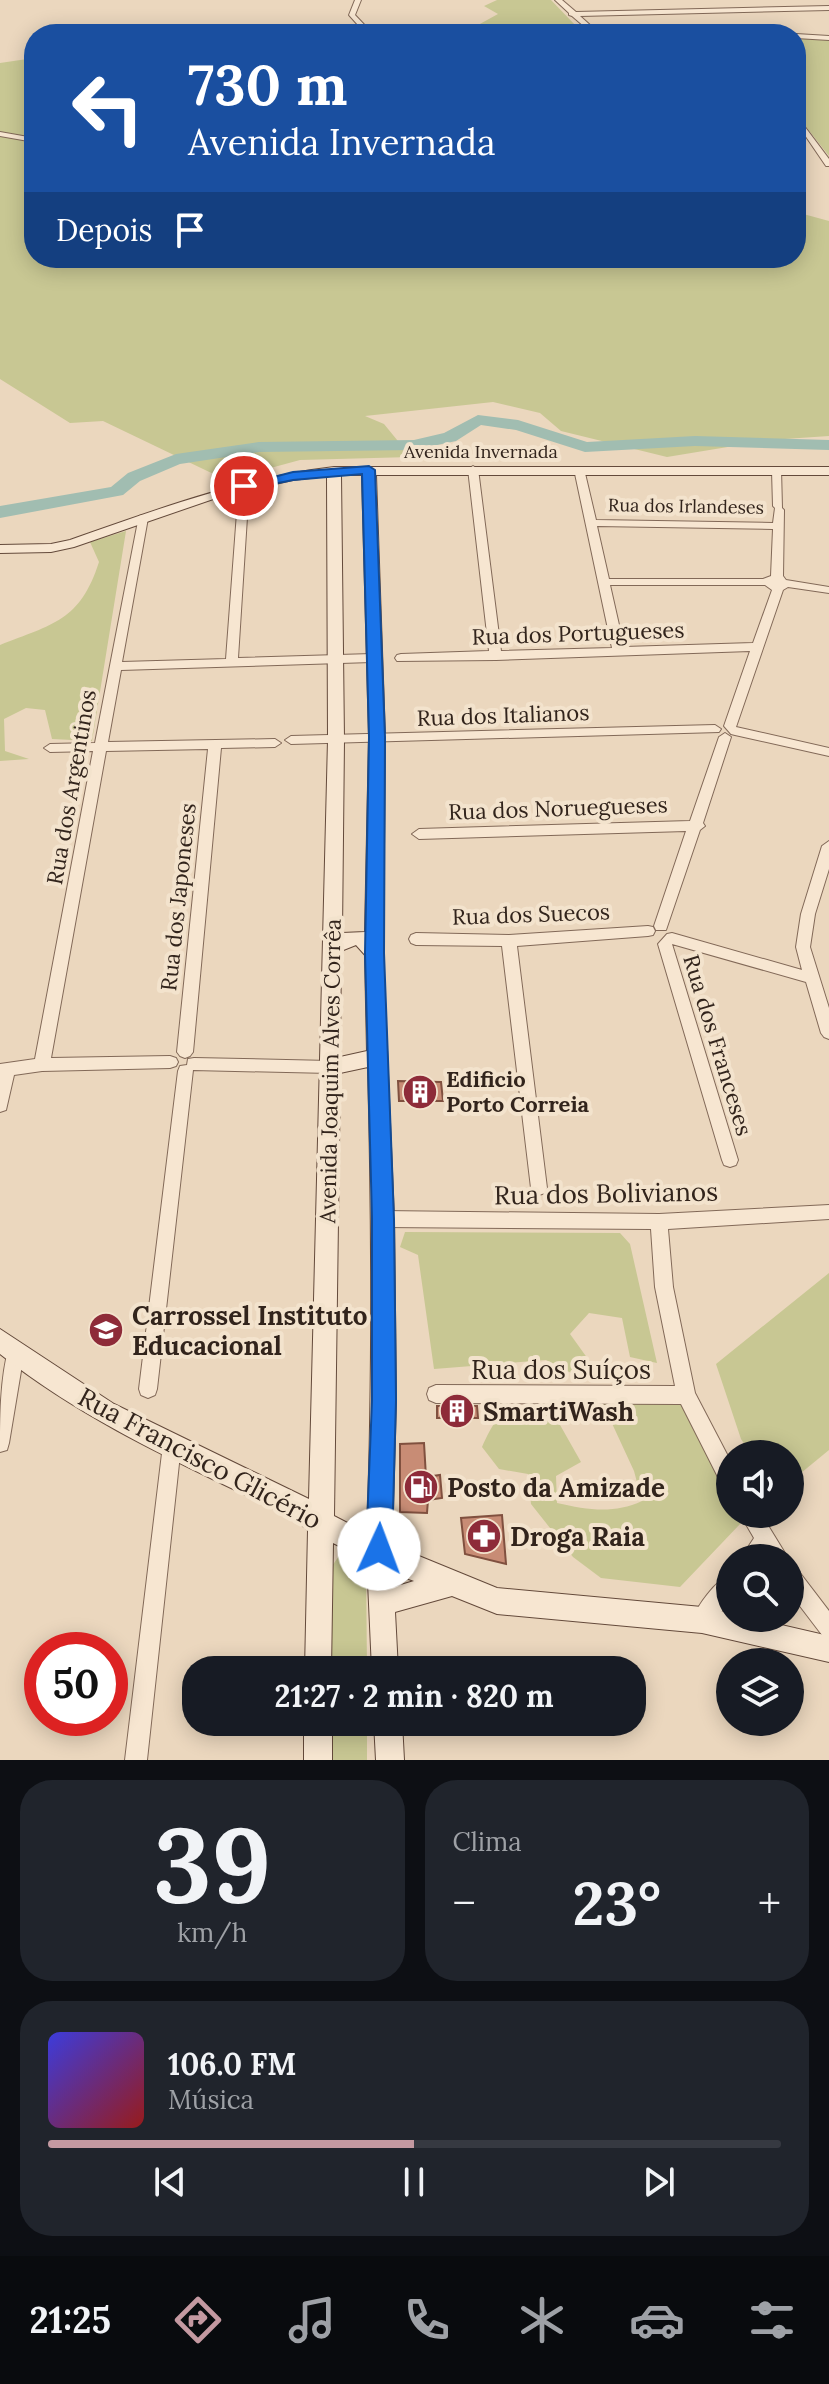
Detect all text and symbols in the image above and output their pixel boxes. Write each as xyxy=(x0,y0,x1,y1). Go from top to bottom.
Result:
text: 730 m xyxy=(188,49,348,120)
icon: left xyxy=(56,56,160,160)
text: Avenida Invernada xyxy=(188,119,496,165)
icon: arrive xyxy=(168,208,212,252)
text: Depois xyxy=(56,211,152,249)
street label: Avenida Invernada xyxy=(403,440,558,463)
pin xyxy=(210,452,278,520)
icon: arrive xyxy=(222,464,266,508)
street label: Rua dos Irlandeses xyxy=(608,493,764,519)
street label: Rua dos Portugueses xyxy=(471,615,685,651)
street label: Rua dos Argentinos xyxy=(40,687,102,887)
street label: Rua dos Italianos xyxy=(416,698,590,732)
street label: Rua dos Noruegueses xyxy=(448,790,668,826)
street label: Rua dos Japoneses xyxy=(154,802,202,992)
street label: Rua dos Suecos xyxy=(452,897,610,931)
street label: Avenida Joaquim Alves Corrêa xyxy=(313,918,347,1225)
street label: Rua dos Franceses xyxy=(677,951,759,1139)
place label: Edificio Porto Correia xyxy=(446,1065,590,1118)
building icon: Edificio Porto Correia xyxy=(401,1073,439,1111)
street label: Rua dos Bolivianos xyxy=(494,1175,718,1211)
place label: Carrossel Instituto Educacional xyxy=(132,1299,367,1362)
school or university icon: Carrossel Instituto Educacional xyxy=(87,1311,125,1349)
street label: Rua dos Suíços xyxy=(471,1353,651,1386)
street label: Rua Francisco Glicério xyxy=(73,1380,327,1536)
building icon: SmartiWash xyxy=(438,1392,476,1430)
place label: SmartiWash xyxy=(483,1395,634,1428)
map controls xyxy=(716,1440,804,1736)
button: sound xyxy=(716,1440,804,1528)
fuel station icon: Posto da Amizade xyxy=(402,1468,440,1506)
place label: Posto da Amizade xyxy=(447,1471,665,1504)
position arrow xyxy=(337,1507,421,1591)
pharmacy icon: Droga Raia xyxy=(465,1517,503,1555)
place label: Droga Raia xyxy=(510,1520,645,1553)
button: search xyxy=(716,1544,804,1632)
speed limit sign: 50 xyxy=(24,1632,128,1736)
button: layers xyxy=(716,1648,804,1736)
text: 21:27 · 2 min · 820 m xyxy=(275,1677,554,1715)
text: 39 xyxy=(153,1797,271,1930)
text: Clima xyxy=(453,1825,522,1858)
text: 23° xyxy=(573,1865,661,1941)
text: − xyxy=(453,1875,476,1931)
text: + xyxy=(758,1875,781,1931)
text: km/h xyxy=(177,1916,247,1949)
text: 106.0 FM xyxy=(168,2045,296,2083)
text: Música xyxy=(168,2083,254,2116)
icon: previous xyxy=(148,2160,192,2204)
icon: pause xyxy=(392,2160,436,2204)
icon: next xyxy=(637,2160,681,2204)
icon: directions xyxy=(170,2292,226,2348)
icon: music xyxy=(284,2292,340,2348)
icon: phone xyxy=(399,2292,455,2348)
icon: climate xyxy=(514,2292,570,2348)
icon: car xyxy=(629,2292,685,2348)
icon: filters xyxy=(744,2292,800,2348)
text: 21:25 xyxy=(29,2297,111,2343)

